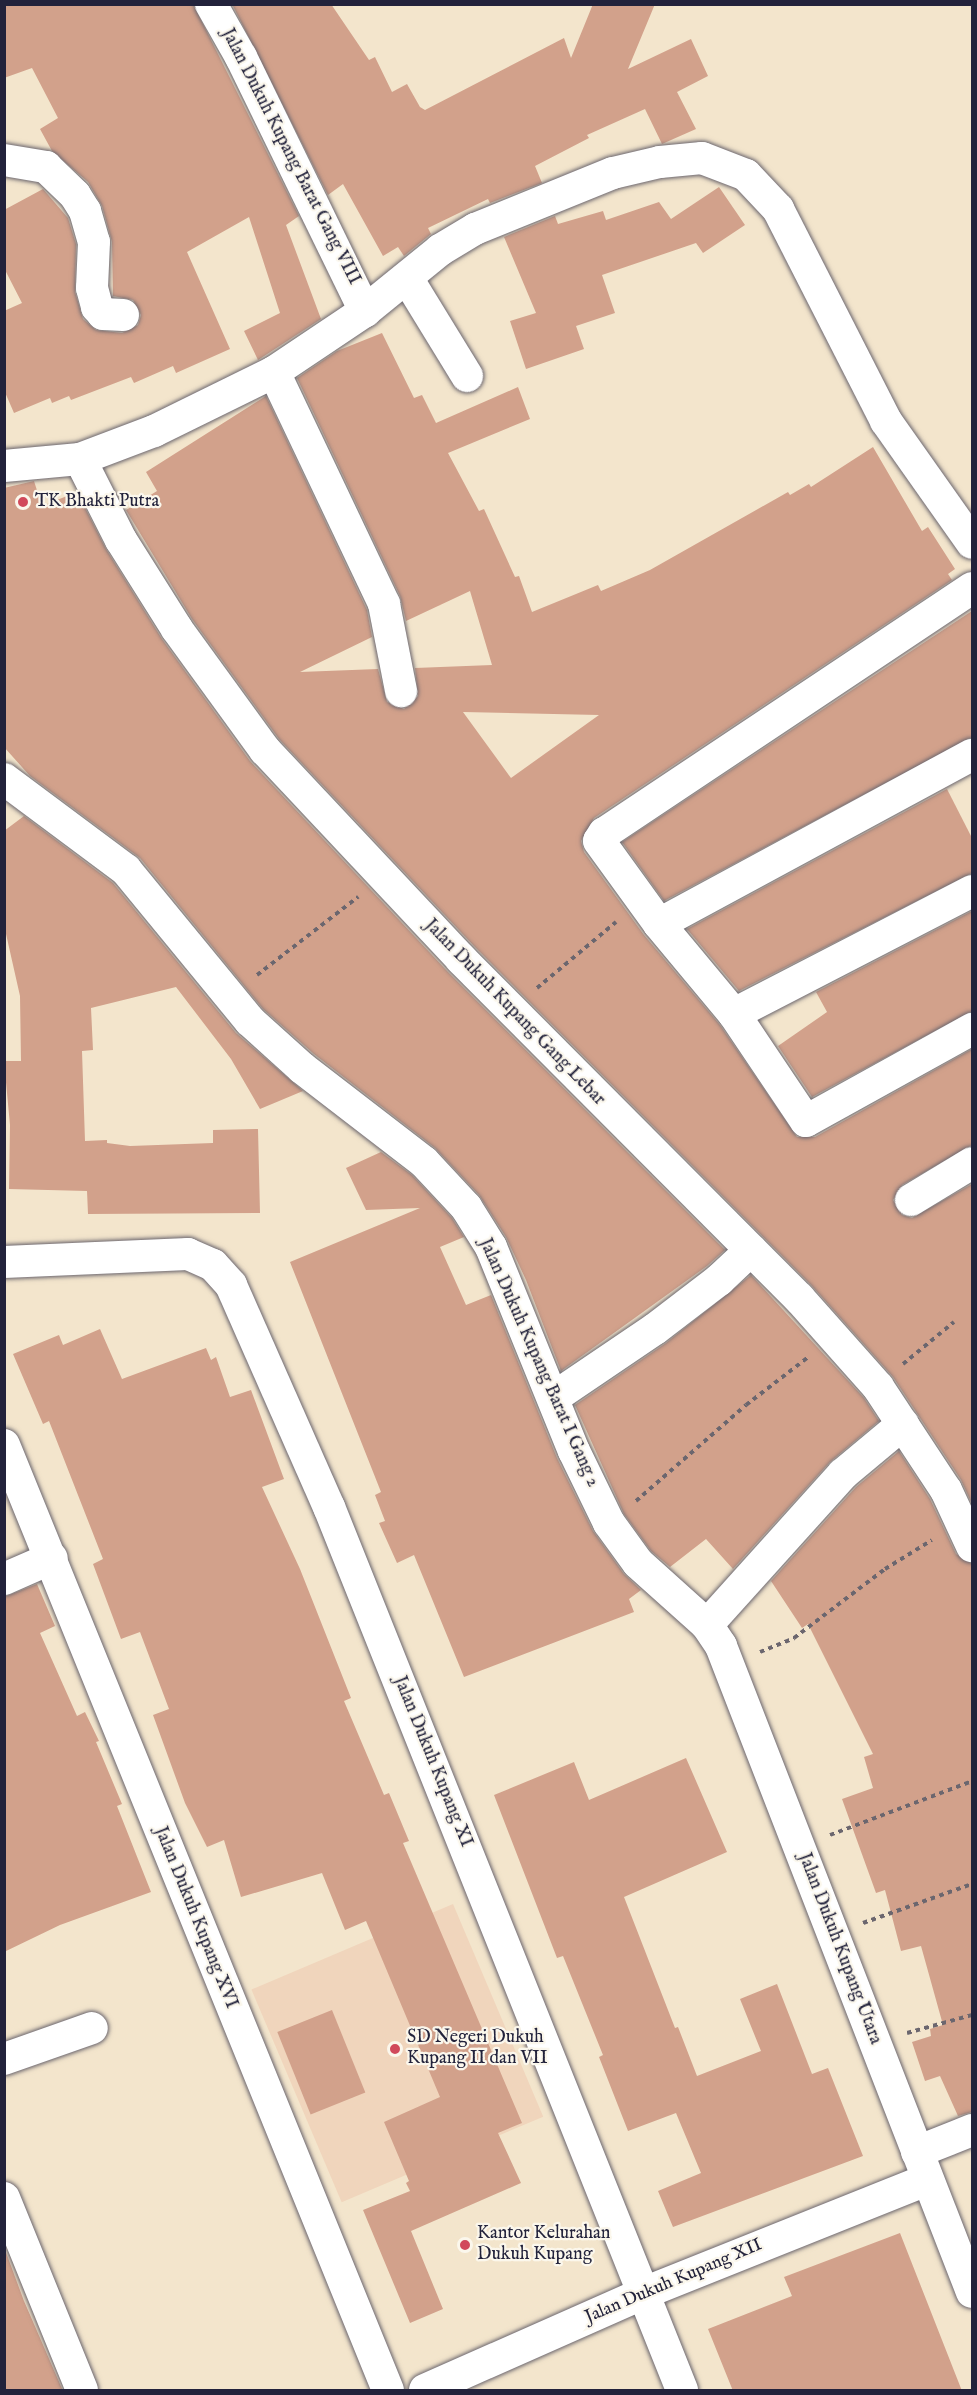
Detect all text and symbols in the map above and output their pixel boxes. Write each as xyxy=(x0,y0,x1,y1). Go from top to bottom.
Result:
street label: Jalan Dukuh Kupang Barat Gang VIII xyxy=(216,25,364,289)
place label: TK Bhakti Putra xyxy=(35,491,159,513)
marker: TK Bhakti Putra xyxy=(16,495,30,509)
street label: Jalan Dukuh Kupang Gang Lebar xyxy=(419,915,609,1111)
street label: Jalan Dukuh Kupang Barat I Gang 2 xyxy=(473,1235,603,1491)
street label: Jalan Dukuh Kupang XI xyxy=(388,1673,476,1851)
street label: Jalan Dukuh Kupang XVI xyxy=(149,1824,241,2012)
street label: Jalan Dukuh Kupang Utara xyxy=(792,1850,886,2048)
place label: SD Negeri Dukuh Kupang II dan VII xyxy=(407,2028,548,2070)
marker: SD Negeri Dukuh Kupang II dan VII xyxy=(388,2042,402,2056)
place label: Kantor Kelurahan Dukuh Kupang xyxy=(477,2224,610,2266)
street label: Jalan Dukuh Kupang XII xyxy=(582,2235,766,2329)
marker: Kantor Kelurahan Dukuh Kupang xyxy=(458,2238,472,2252)

